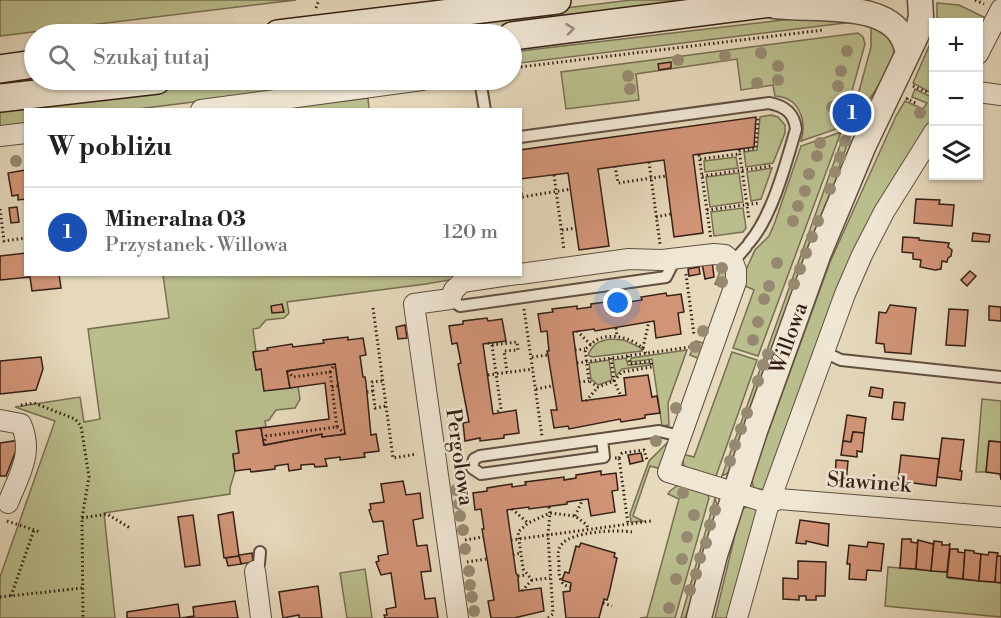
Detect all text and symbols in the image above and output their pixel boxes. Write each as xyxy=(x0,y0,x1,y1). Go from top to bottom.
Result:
map controls xyxy=(929,18,983,180)
button: + xyxy=(929,18,983,72)
one-way arrow xyxy=(565,23,574,36)
search box xyxy=(24,24,522,90)
icon: search xyxy=(45,41,78,74)
text: Szukaj tutaj xyxy=(93,44,210,71)
button: − xyxy=(929,72,983,126)
pin: 1 xyxy=(832,90,872,136)
button: layers xyxy=(929,126,983,180)
text: W pobliżu xyxy=(48,131,172,163)
text: Mineralna 03 xyxy=(105,206,246,233)
text: 1 xyxy=(63,220,72,245)
text: 120 m xyxy=(443,220,498,245)
text: Przystanek · Willowa xyxy=(105,233,288,258)
your location xyxy=(603,288,632,317)
street label: Willowa xyxy=(764,299,814,379)
street label: Pergolowa xyxy=(439,407,479,508)
street label: Sławinek xyxy=(826,467,913,499)

